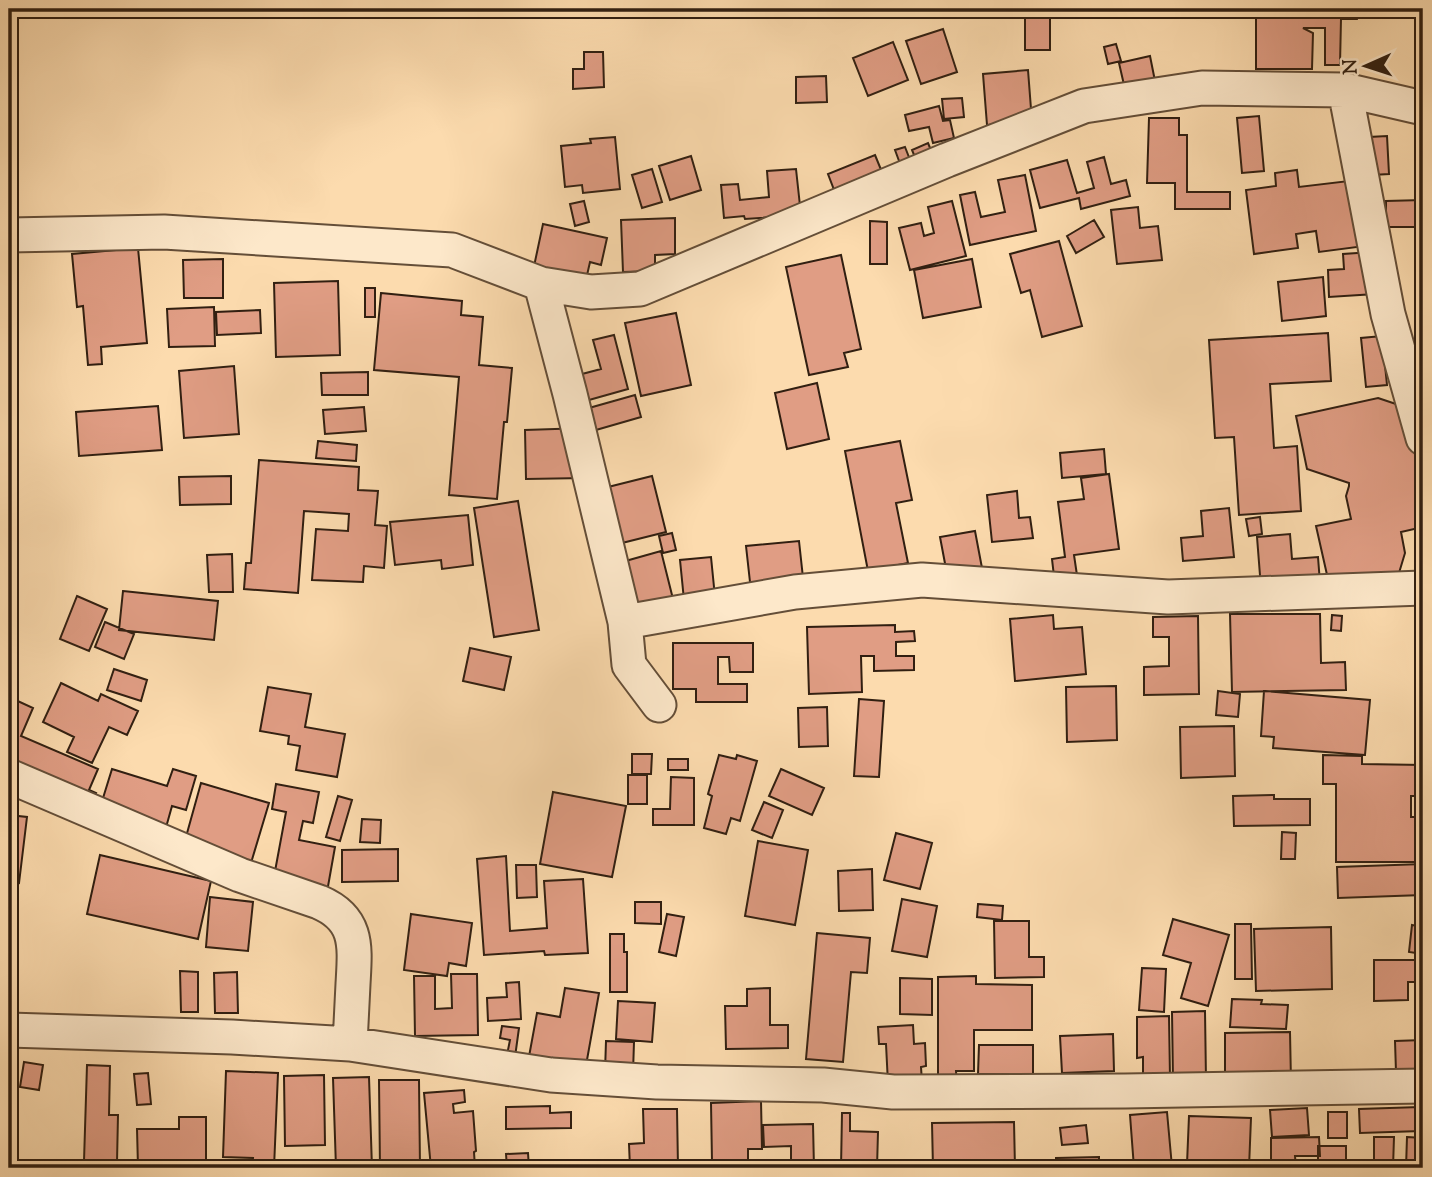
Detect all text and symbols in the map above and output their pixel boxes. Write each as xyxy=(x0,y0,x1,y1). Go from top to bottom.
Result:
north arrow xyxy=(1330,32,1400,102)
text: N xyxy=(1338,58,1365,75)

